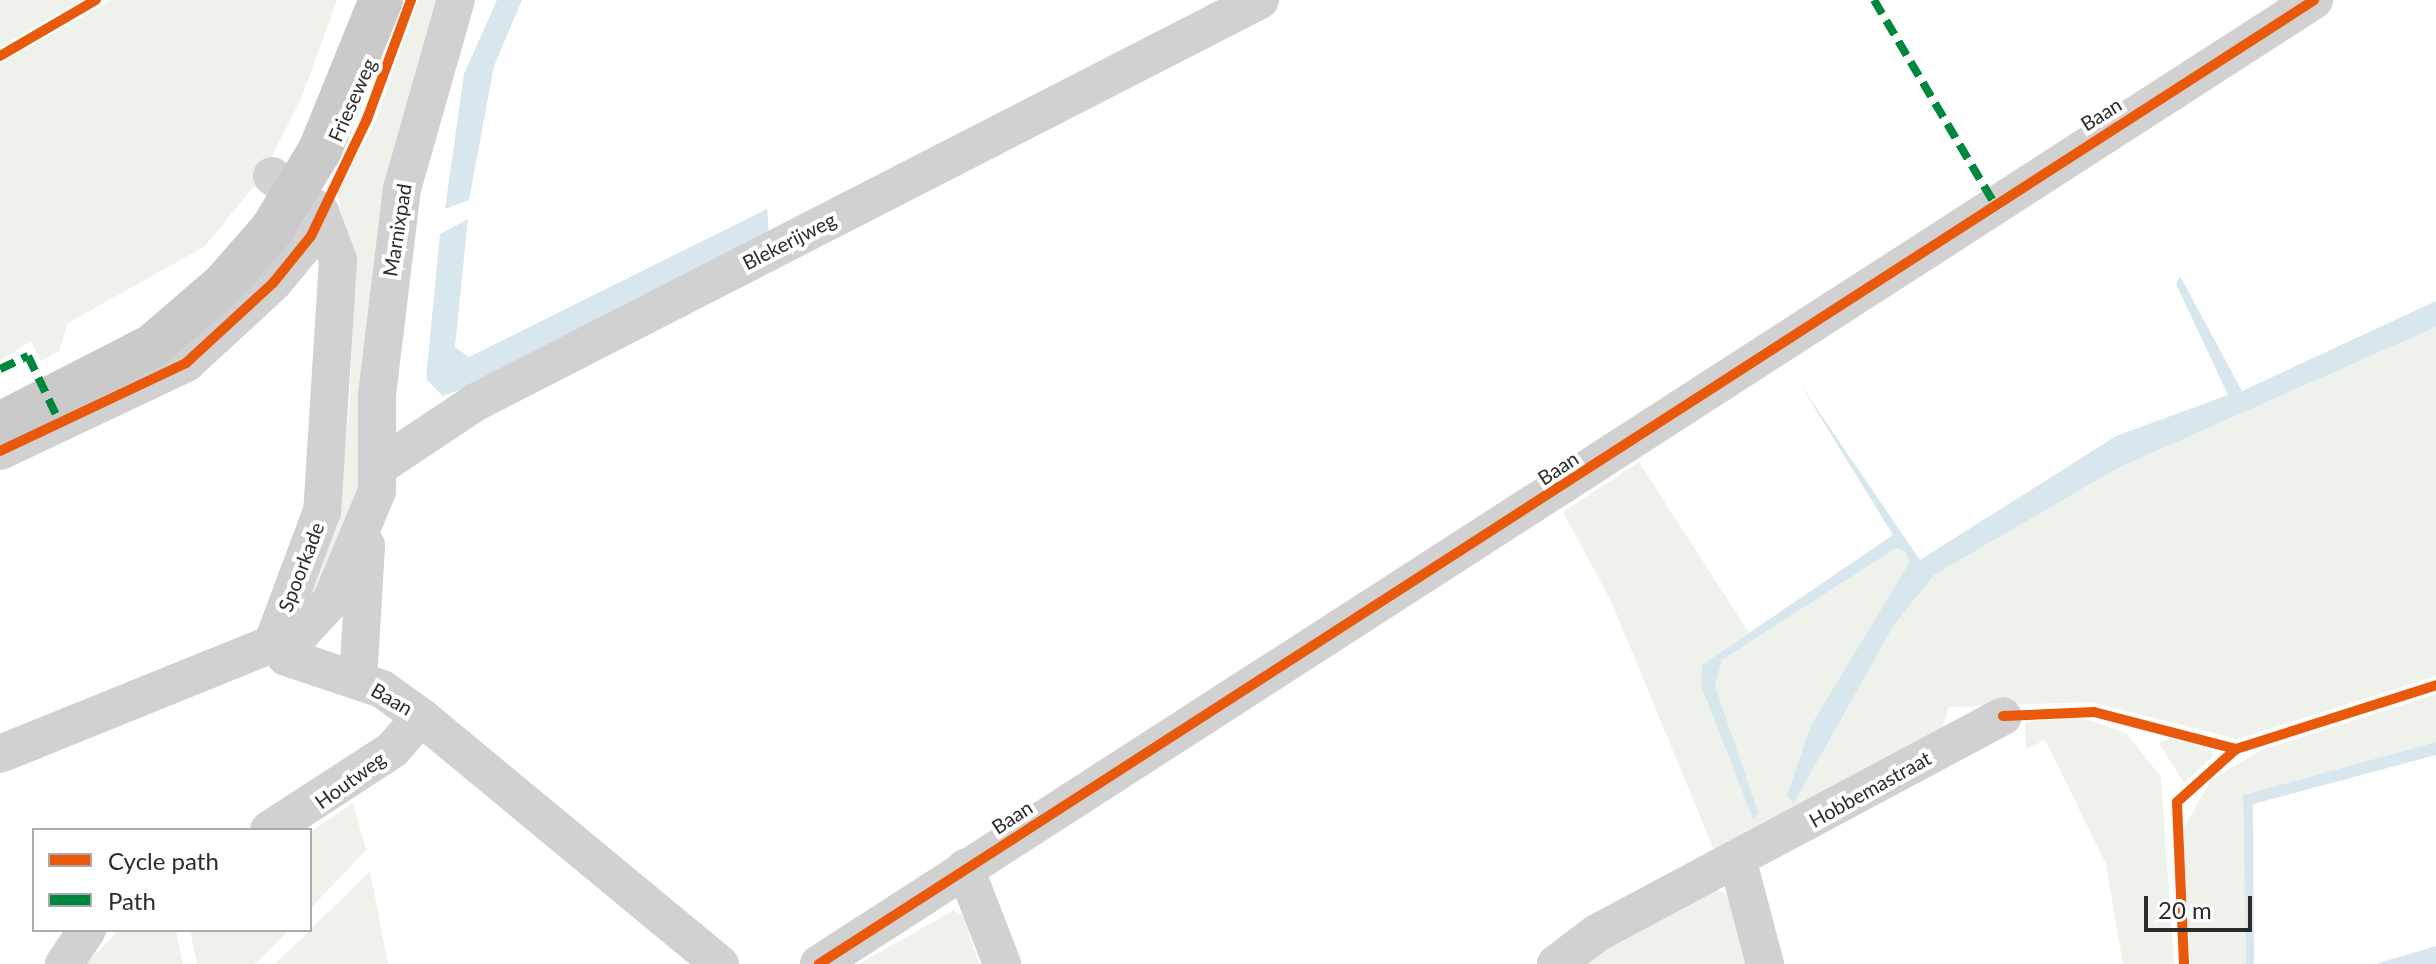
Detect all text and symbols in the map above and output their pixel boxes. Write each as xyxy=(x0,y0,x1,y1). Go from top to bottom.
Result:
street label: Frieseweg xyxy=(323,55,381,145)
street label: Baan xyxy=(2076,92,2126,136)
street label: Marnixpad xyxy=(378,182,416,278)
street label: Blekerijweg xyxy=(738,207,840,275)
street label: Baan xyxy=(1533,446,1583,490)
street label: Spoorkade xyxy=(273,519,329,615)
street label: Baan xyxy=(367,678,417,720)
street label: Houtweg xyxy=(310,746,390,814)
street label: Hobbemastraat xyxy=(1805,746,1935,832)
street label: Baan xyxy=(987,795,1037,839)
legend xyxy=(32,828,312,932)
text: Cycle path xyxy=(108,846,219,875)
scale bar xyxy=(2148,880,2256,930)
text: Path xyxy=(108,886,156,915)
text: 20 m xyxy=(2158,895,2212,924)

